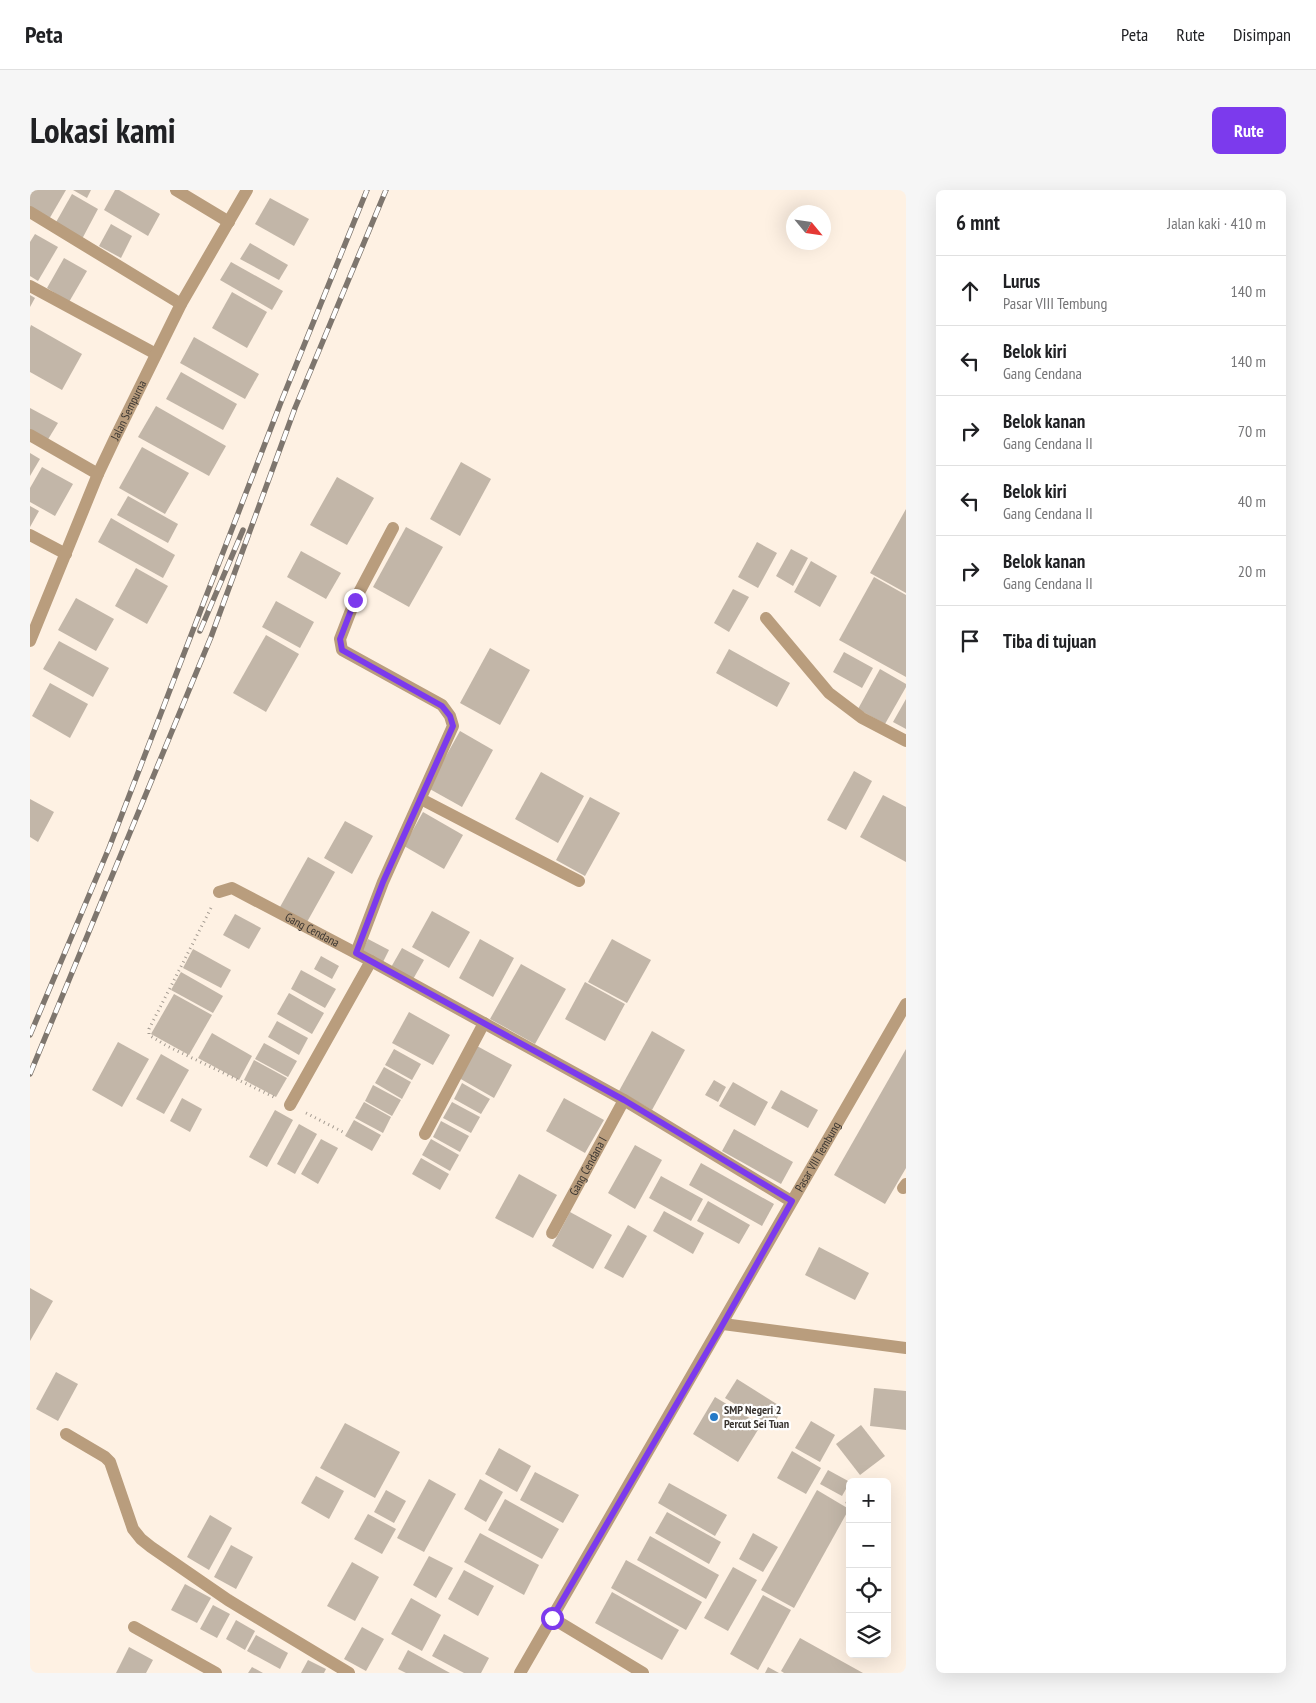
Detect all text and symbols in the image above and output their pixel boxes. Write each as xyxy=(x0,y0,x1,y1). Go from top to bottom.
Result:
text: Peta xyxy=(25,19,63,50)
text: Peta xyxy=(1121,23,1148,46)
text: Rute xyxy=(1176,23,1205,46)
text: Disimpan xyxy=(1233,23,1291,46)
text: Lokasi kami xyxy=(30,107,176,153)
button: Rute xyxy=(1212,107,1286,154)
north arrow xyxy=(786,205,831,250)
text: 6 mnt xyxy=(956,209,1000,236)
text: Jalan kaki · 410 m xyxy=(1167,213,1266,233)
text: Lurus xyxy=(1003,269,1040,293)
icon: ahead xyxy=(956,277,984,305)
text: 140 m xyxy=(1231,281,1266,301)
text: Pasar VIII Tembung xyxy=(1003,293,1107,313)
text: Belok kiri xyxy=(1003,339,1067,363)
icon: left xyxy=(956,347,984,375)
text: 140 m xyxy=(1231,351,1266,371)
text: Gang Cendana xyxy=(1003,363,1082,383)
street label: Jalan Sempurna xyxy=(107,377,149,443)
text: Belok kanan xyxy=(1003,409,1085,433)
icon: right xyxy=(956,417,984,445)
text: 70 m xyxy=(1238,421,1266,441)
text: Gang Cendana II xyxy=(1003,433,1093,453)
text: Belok kiri xyxy=(1003,479,1067,503)
icon: left xyxy=(956,487,984,515)
text: 40 m xyxy=(1238,491,1266,511)
text: Gang Cendana II xyxy=(1003,503,1093,523)
text: Belok kanan xyxy=(1003,549,1085,573)
icon: right xyxy=(956,557,984,585)
text: 20 m xyxy=(1238,561,1266,581)
text: Gang Cendana II xyxy=(1003,573,1093,593)
route end xyxy=(344,589,367,612)
icon: arrive xyxy=(956,627,984,655)
text: Tiba di tujuan xyxy=(1003,629,1096,653)
street label: Gang Cendana xyxy=(283,909,342,950)
street label: Pasar VIII Tembung xyxy=(791,1119,844,1194)
street label: Gang Cendana I xyxy=(566,1134,610,1198)
place label: SMP Negeri 2 Percut Sei Tuan xyxy=(724,1402,789,1431)
marker: SMP Negeri 2 Percut Sei Tuan xyxy=(708,1411,720,1423)
map controls xyxy=(846,1478,891,1658)
button: + xyxy=(846,1478,891,1523)
button: − xyxy=(846,1523,891,1568)
button: locate xyxy=(846,1568,891,1613)
route start xyxy=(541,1607,564,1630)
button: layers xyxy=(846,1613,891,1658)

